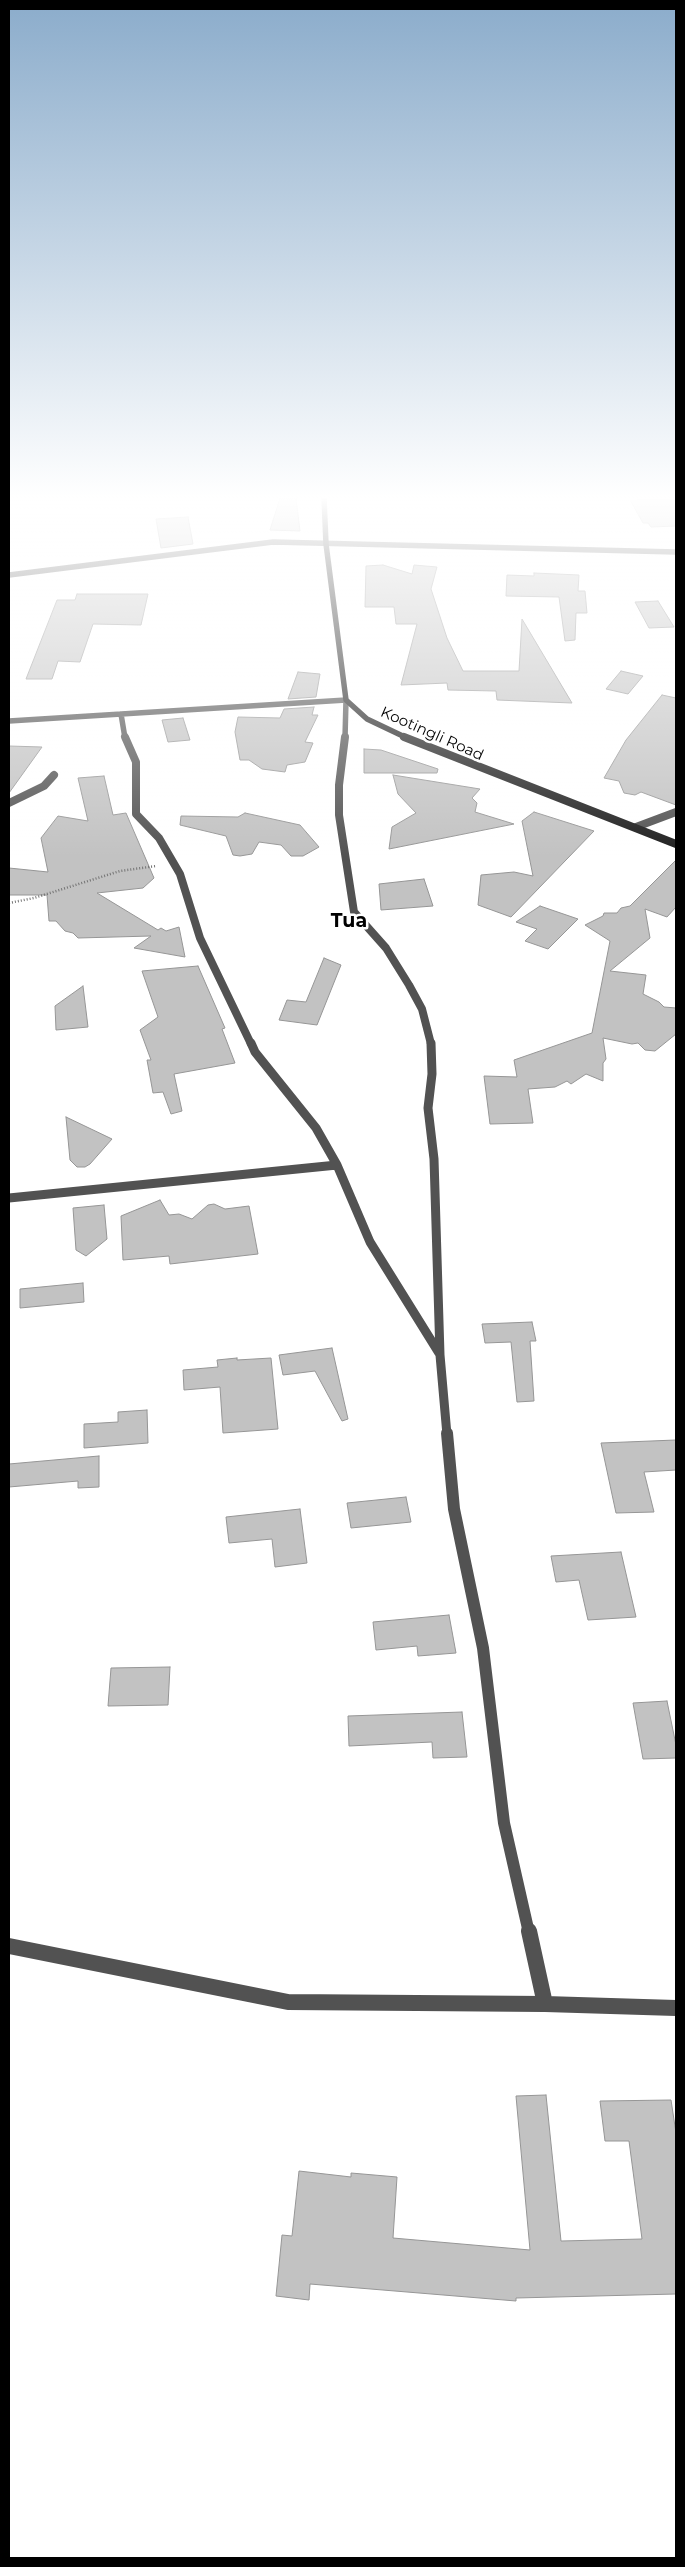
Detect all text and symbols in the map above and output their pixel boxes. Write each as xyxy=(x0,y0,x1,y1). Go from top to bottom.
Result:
street label: Kootingli Road xyxy=(378,703,486,765)
district label: Tua xyxy=(331,910,367,932)

